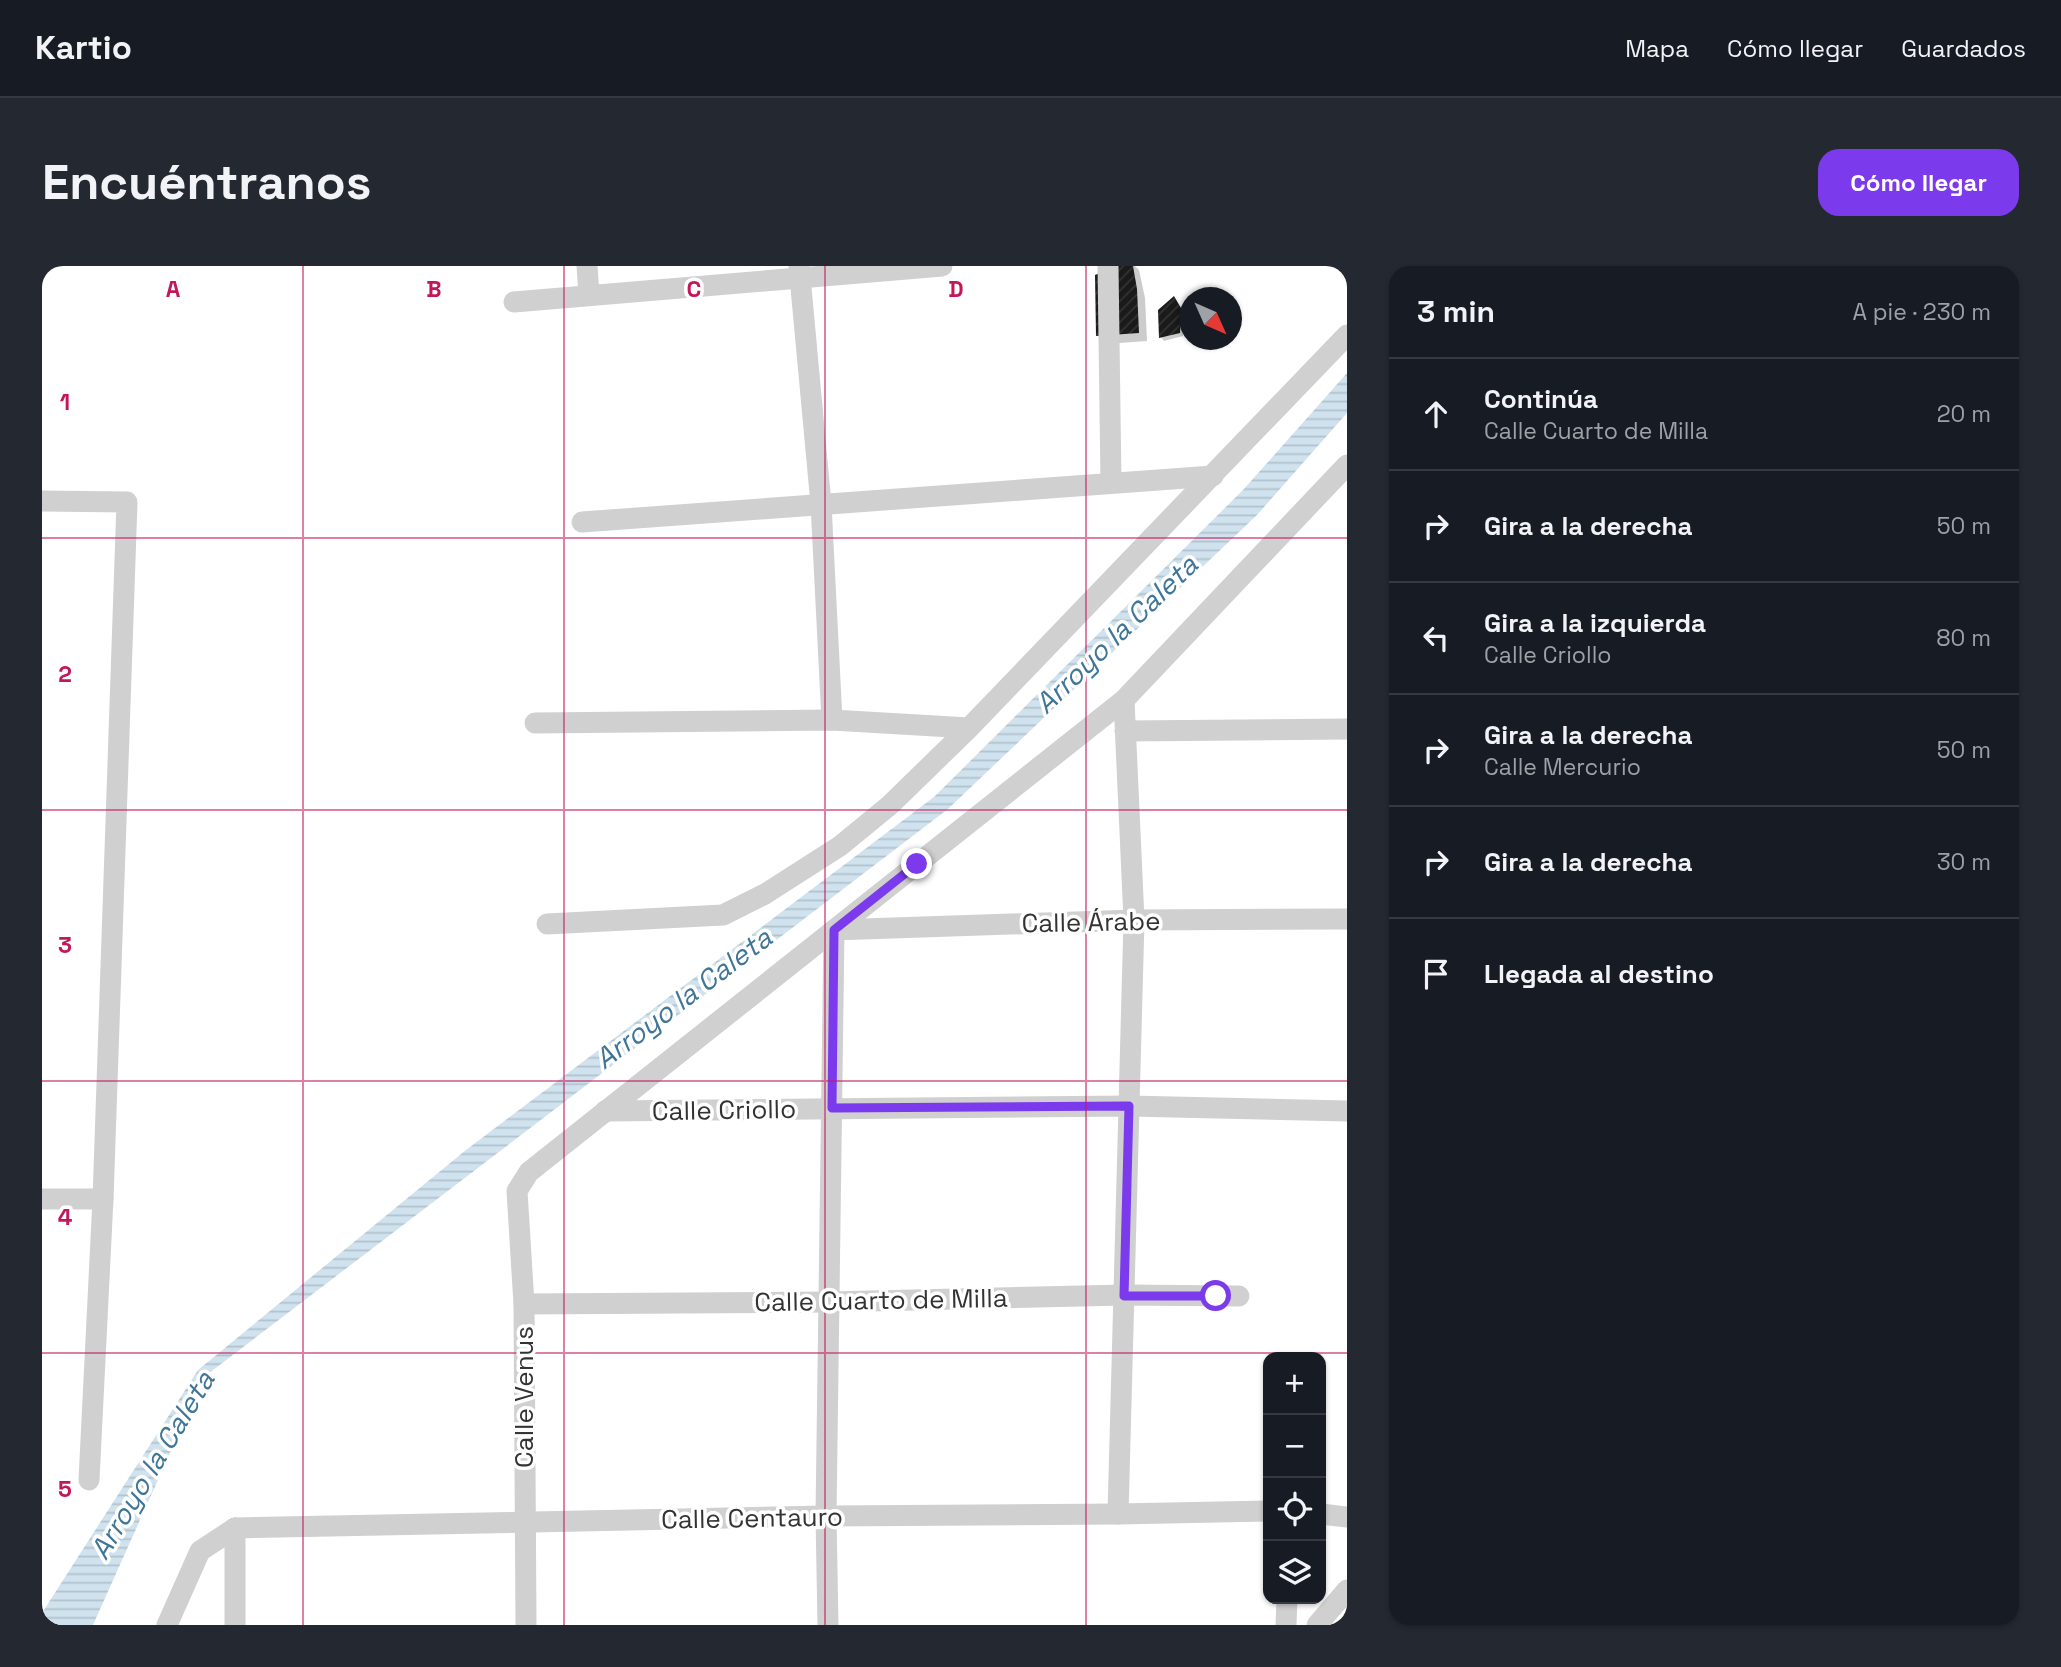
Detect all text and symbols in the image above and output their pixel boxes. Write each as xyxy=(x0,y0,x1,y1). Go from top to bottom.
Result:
text: Kartio xyxy=(35,27,132,69)
text: Mapa xyxy=(1625,33,1689,64)
text: Cómo llegar xyxy=(1727,33,1863,64)
text: Guardados xyxy=(1901,33,2026,64)
button: Cómo llegar xyxy=(1818,149,2019,216)
text: Encuéntranos xyxy=(42,151,371,213)
text: A xyxy=(166,274,181,304)
text: B xyxy=(426,274,442,304)
text: C xyxy=(687,274,701,304)
text: D xyxy=(948,274,964,304)
north arrow xyxy=(1179,287,1242,350)
text: 3 min xyxy=(1417,292,1495,331)
text: A pie · 230 m xyxy=(1853,297,1991,327)
text: Continúa xyxy=(1484,382,1598,416)
text: 1 xyxy=(60,387,70,417)
icon: ahead xyxy=(1417,395,1455,433)
text: 20 m xyxy=(1937,399,1991,429)
text: Calle Cuarto de Milla xyxy=(1484,416,1708,446)
icon: right xyxy=(1417,507,1455,545)
text: Gira a la derecha xyxy=(1484,509,1693,543)
text: 50 m xyxy=(1937,511,1991,541)
water label: Arroyo la Caleta xyxy=(1027,546,1206,721)
text: Gira a la izquierda xyxy=(1484,606,1706,640)
icon: left xyxy=(1417,619,1455,657)
text: 80 m xyxy=(1936,623,1991,653)
text: Calle Criollo xyxy=(1484,640,1612,670)
text: 2 xyxy=(58,659,72,689)
text: Gira a la derecha xyxy=(1484,718,1693,752)
icon: right xyxy=(1417,731,1455,769)
text: 50 m xyxy=(1937,735,1991,765)
text: Calle Mercurio xyxy=(1484,752,1641,782)
icon: right xyxy=(1417,843,1455,881)
text: Gira a la derecha xyxy=(1484,845,1693,879)
text: 30 m xyxy=(1937,847,1991,877)
route end xyxy=(901,848,932,879)
street label: Calle Árabe xyxy=(1021,904,1161,940)
water label: Arroyo la Caleta xyxy=(587,919,780,1077)
text: 3 xyxy=(58,930,72,960)
icon: arrive xyxy=(1417,955,1455,993)
text: Llegada al destino xyxy=(1484,957,1714,991)
street label: Calle Criollo xyxy=(652,1092,796,1128)
text: 4 xyxy=(58,1202,73,1232)
route start xyxy=(1200,1280,1231,1311)
street label: Calle Cuarto de Milla xyxy=(754,1281,1008,1319)
street label: Calle Venus xyxy=(507,1326,541,1468)
map controls xyxy=(1263,1352,1326,1604)
button: + xyxy=(1263,1352,1326,1415)
water label: Arroyo la Caleta xyxy=(82,1364,223,1566)
button: − xyxy=(1263,1415,1326,1478)
text: 5 xyxy=(58,1474,72,1504)
button: locate xyxy=(1263,1478,1326,1541)
street label: Calle Centauro xyxy=(661,1499,843,1537)
button: layers xyxy=(1263,1541,1326,1604)

